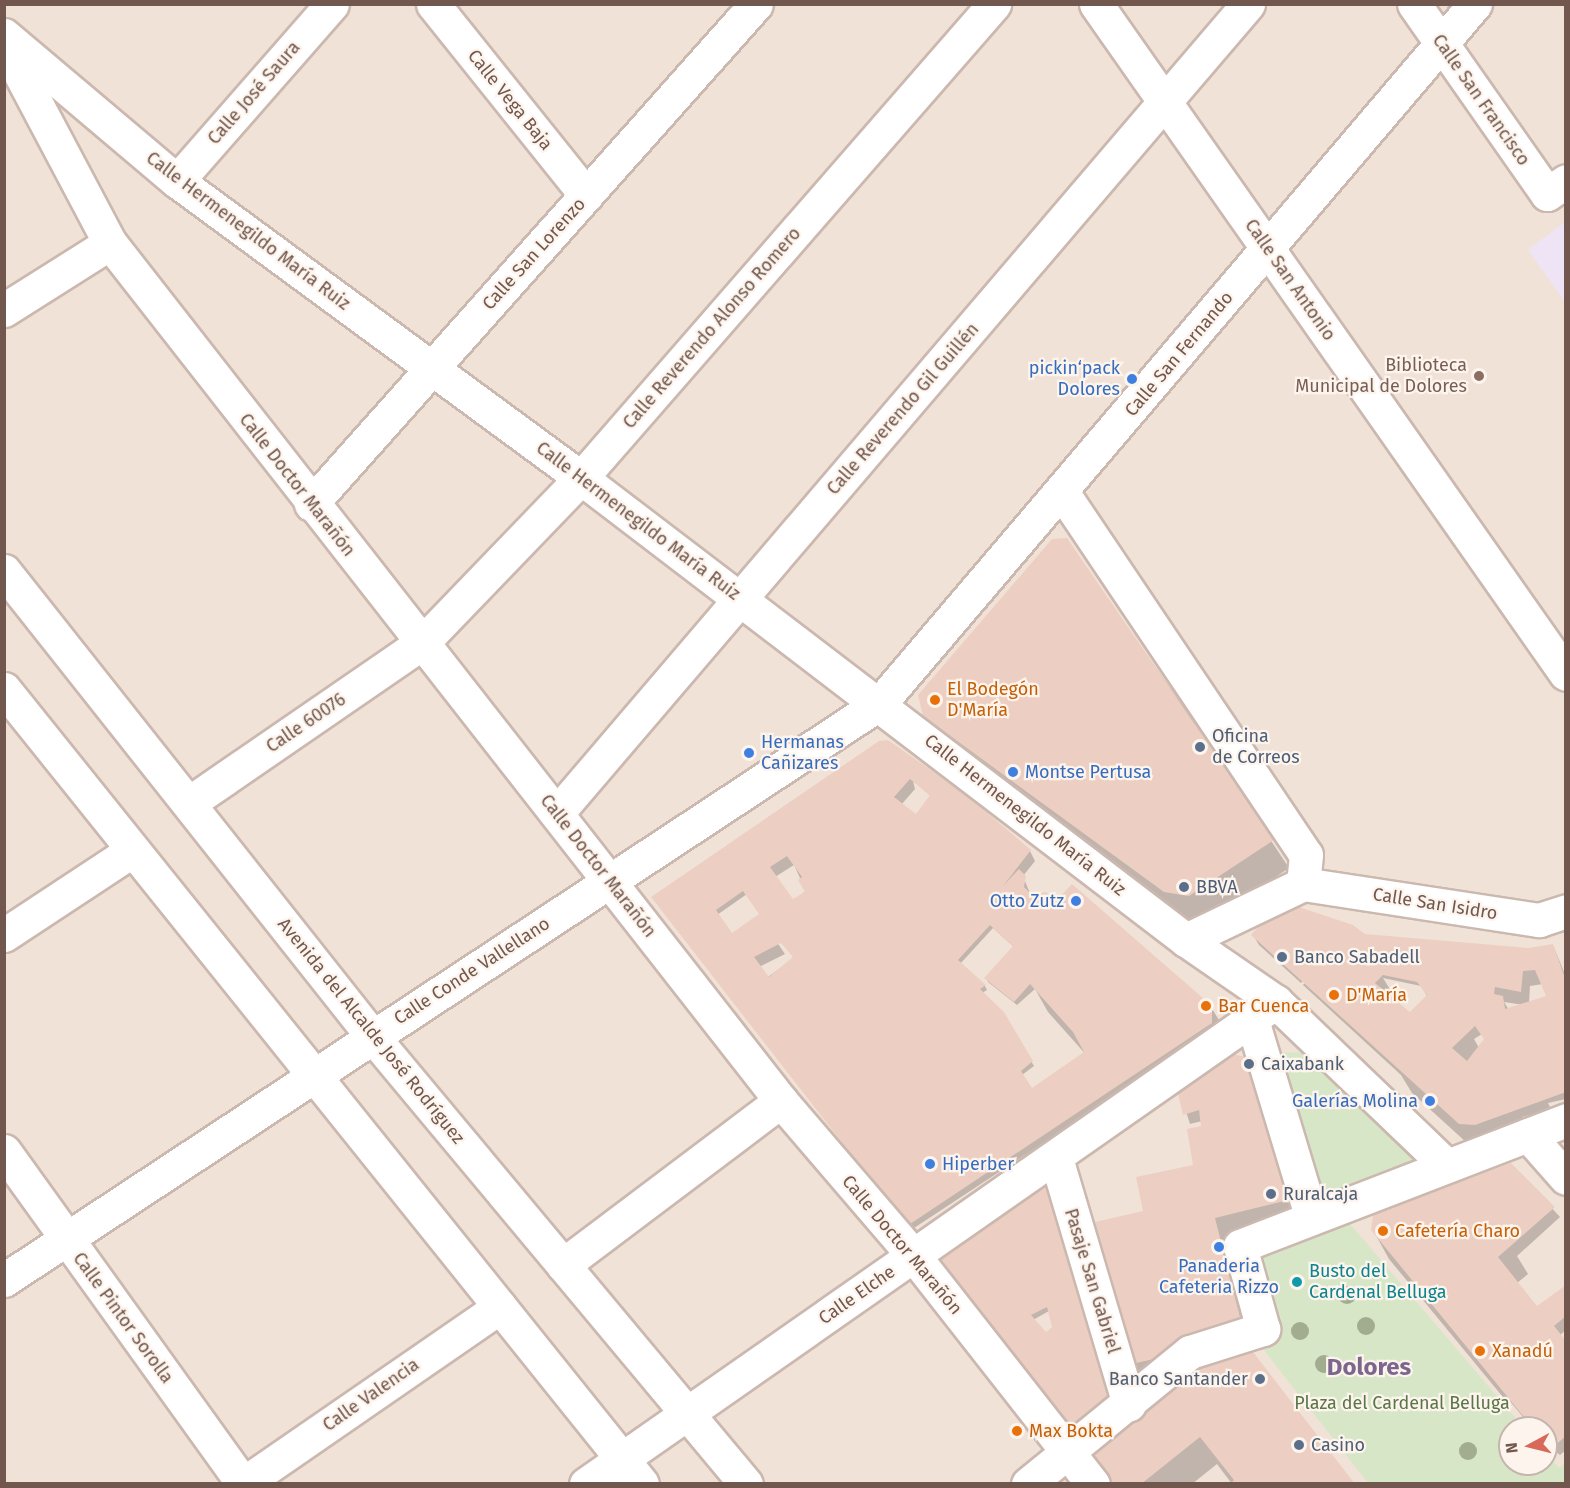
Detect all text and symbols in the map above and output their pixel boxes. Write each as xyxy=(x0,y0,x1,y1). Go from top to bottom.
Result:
street label: Calle San Francisco xyxy=(1428,30,1534,170)
street label: Calle José Saura xyxy=(203,37,305,149)
street label: Calle Vega Baja xyxy=(463,45,557,155)
street label: Calle Hermenegildo María Ruiz xyxy=(142,147,354,315)
street label: Calle San Lorenzo xyxy=(478,193,590,315)
street label: Calle San Antonio xyxy=(1240,215,1340,345)
street label: Calle Reverendo Alonso Romero xyxy=(619,223,805,433)
street label: Calle San Fernando xyxy=(1120,287,1238,421)
street label: Calle Reverendo Gil Guillén xyxy=(823,319,983,499)
place label: Biblioteca Municipal de Dolores xyxy=(1295,355,1467,398)
place label: pickin‘pack Dolores xyxy=(1029,358,1120,400)
marker: Biblioteca Municipal de Dolores xyxy=(1472,369,1486,383)
marker: pickin‘pack Dolores xyxy=(1125,372,1139,386)
street label: Calle Doctor Marañón xyxy=(235,409,359,561)
street label: Calle Hermenegildo María Ruiz xyxy=(532,437,744,605)
place label: El Bodegón D'María xyxy=(947,679,1039,722)
street label: Calle 60076 xyxy=(262,689,350,757)
marker: El Bodegón D'María xyxy=(928,693,942,707)
place label: Oficina de Correos xyxy=(1212,726,1300,768)
street label: Calle Hermenegildo María Ruiz xyxy=(920,730,1130,900)
place label: Hermanas Cañizares xyxy=(761,732,844,774)
marker: Oficina de Correos xyxy=(1193,740,1207,754)
marker: Hermanas Cañizares xyxy=(742,746,756,760)
place label: Montse Pertusa xyxy=(1025,761,1151,783)
marker: Montse Pertusa xyxy=(1006,765,1020,779)
street label: Calle Doctor Marañón xyxy=(536,790,660,942)
place label: BBVA xyxy=(1196,876,1238,898)
marker: BBVA xyxy=(1177,880,1191,894)
street label: Calle San Isidro xyxy=(1371,883,1499,925)
place label: Otto Zutz xyxy=(990,890,1064,912)
marker: Otto Zutz xyxy=(1069,894,1083,908)
street label: Calle Conde Vallellano xyxy=(390,913,554,1029)
street label: Avenida del Alcalde José Rodríguez xyxy=(273,914,469,1148)
place label: Banco Sabadell xyxy=(1294,946,1420,968)
marker: Banco Sabadell xyxy=(1275,950,1289,964)
place label: D'María xyxy=(1346,984,1407,1006)
marker: D'María xyxy=(1327,988,1341,1002)
place label: Bar Cuenca xyxy=(1218,995,1309,1017)
marker: Bar Cuenca xyxy=(1199,999,1213,1013)
place label: Caixabank xyxy=(1261,1053,1344,1075)
marker: Caixabank xyxy=(1242,1057,1256,1071)
place label: Galerías Molina xyxy=(1292,1090,1418,1112)
marker: Galerías Molina xyxy=(1423,1094,1437,1108)
place label: Hiperber xyxy=(942,1153,1014,1175)
marker: Hiperber xyxy=(923,1157,937,1171)
street label: Calle Doctor Marañón xyxy=(837,1171,967,1319)
place label: Ruralcaja xyxy=(1283,1183,1358,1205)
marker: Ruralcaja xyxy=(1264,1187,1278,1201)
street label: Pasaje San Gabriel xyxy=(1060,1206,1124,1356)
place label: Cafetería Charo xyxy=(1395,1220,1520,1242)
marker: Cafetería Charo xyxy=(1376,1224,1390,1238)
marker: Panaderia Cafeteria Rizzo xyxy=(1212,1240,1226,1254)
street label: Calle Pintor Sorolla xyxy=(68,1248,178,1388)
place label: Panaderia Cafeteria Rizzo xyxy=(1159,1256,1279,1298)
street label: Calle Elche xyxy=(815,1261,899,1329)
place label: Busto del Cardenal Belluga xyxy=(1309,1261,1446,1304)
marker: Busto del Cardenal Belluga xyxy=(1290,1275,1304,1289)
place label: Xanadú xyxy=(1492,1340,1553,1362)
marker: Xanadú xyxy=(1473,1344,1487,1358)
street label: Calle Valencia xyxy=(319,1354,423,1436)
district label: Dolores xyxy=(1327,1354,1411,1382)
place label: Banco Santander xyxy=(1109,1368,1248,1390)
marker: Banco Santander xyxy=(1253,1372,1267,1386)
park label: Plaza del Cardenal Belluga xyxy=(1294,1392,1510,1414)
north arrow xyxy=(1498,1416,1558,1476)
place label: Max Bokta xyxy=(1029,1420,1113,1442)
marker: Max Bokta xyxy=(1010,1424,1024,1438)
place label: Casino xyxy=(1311,1434,1365,1456)
marker: Casino xyxy=(1292,1438,1306,1452)
text: N xyxy=(1502,1442,1522,1454)

